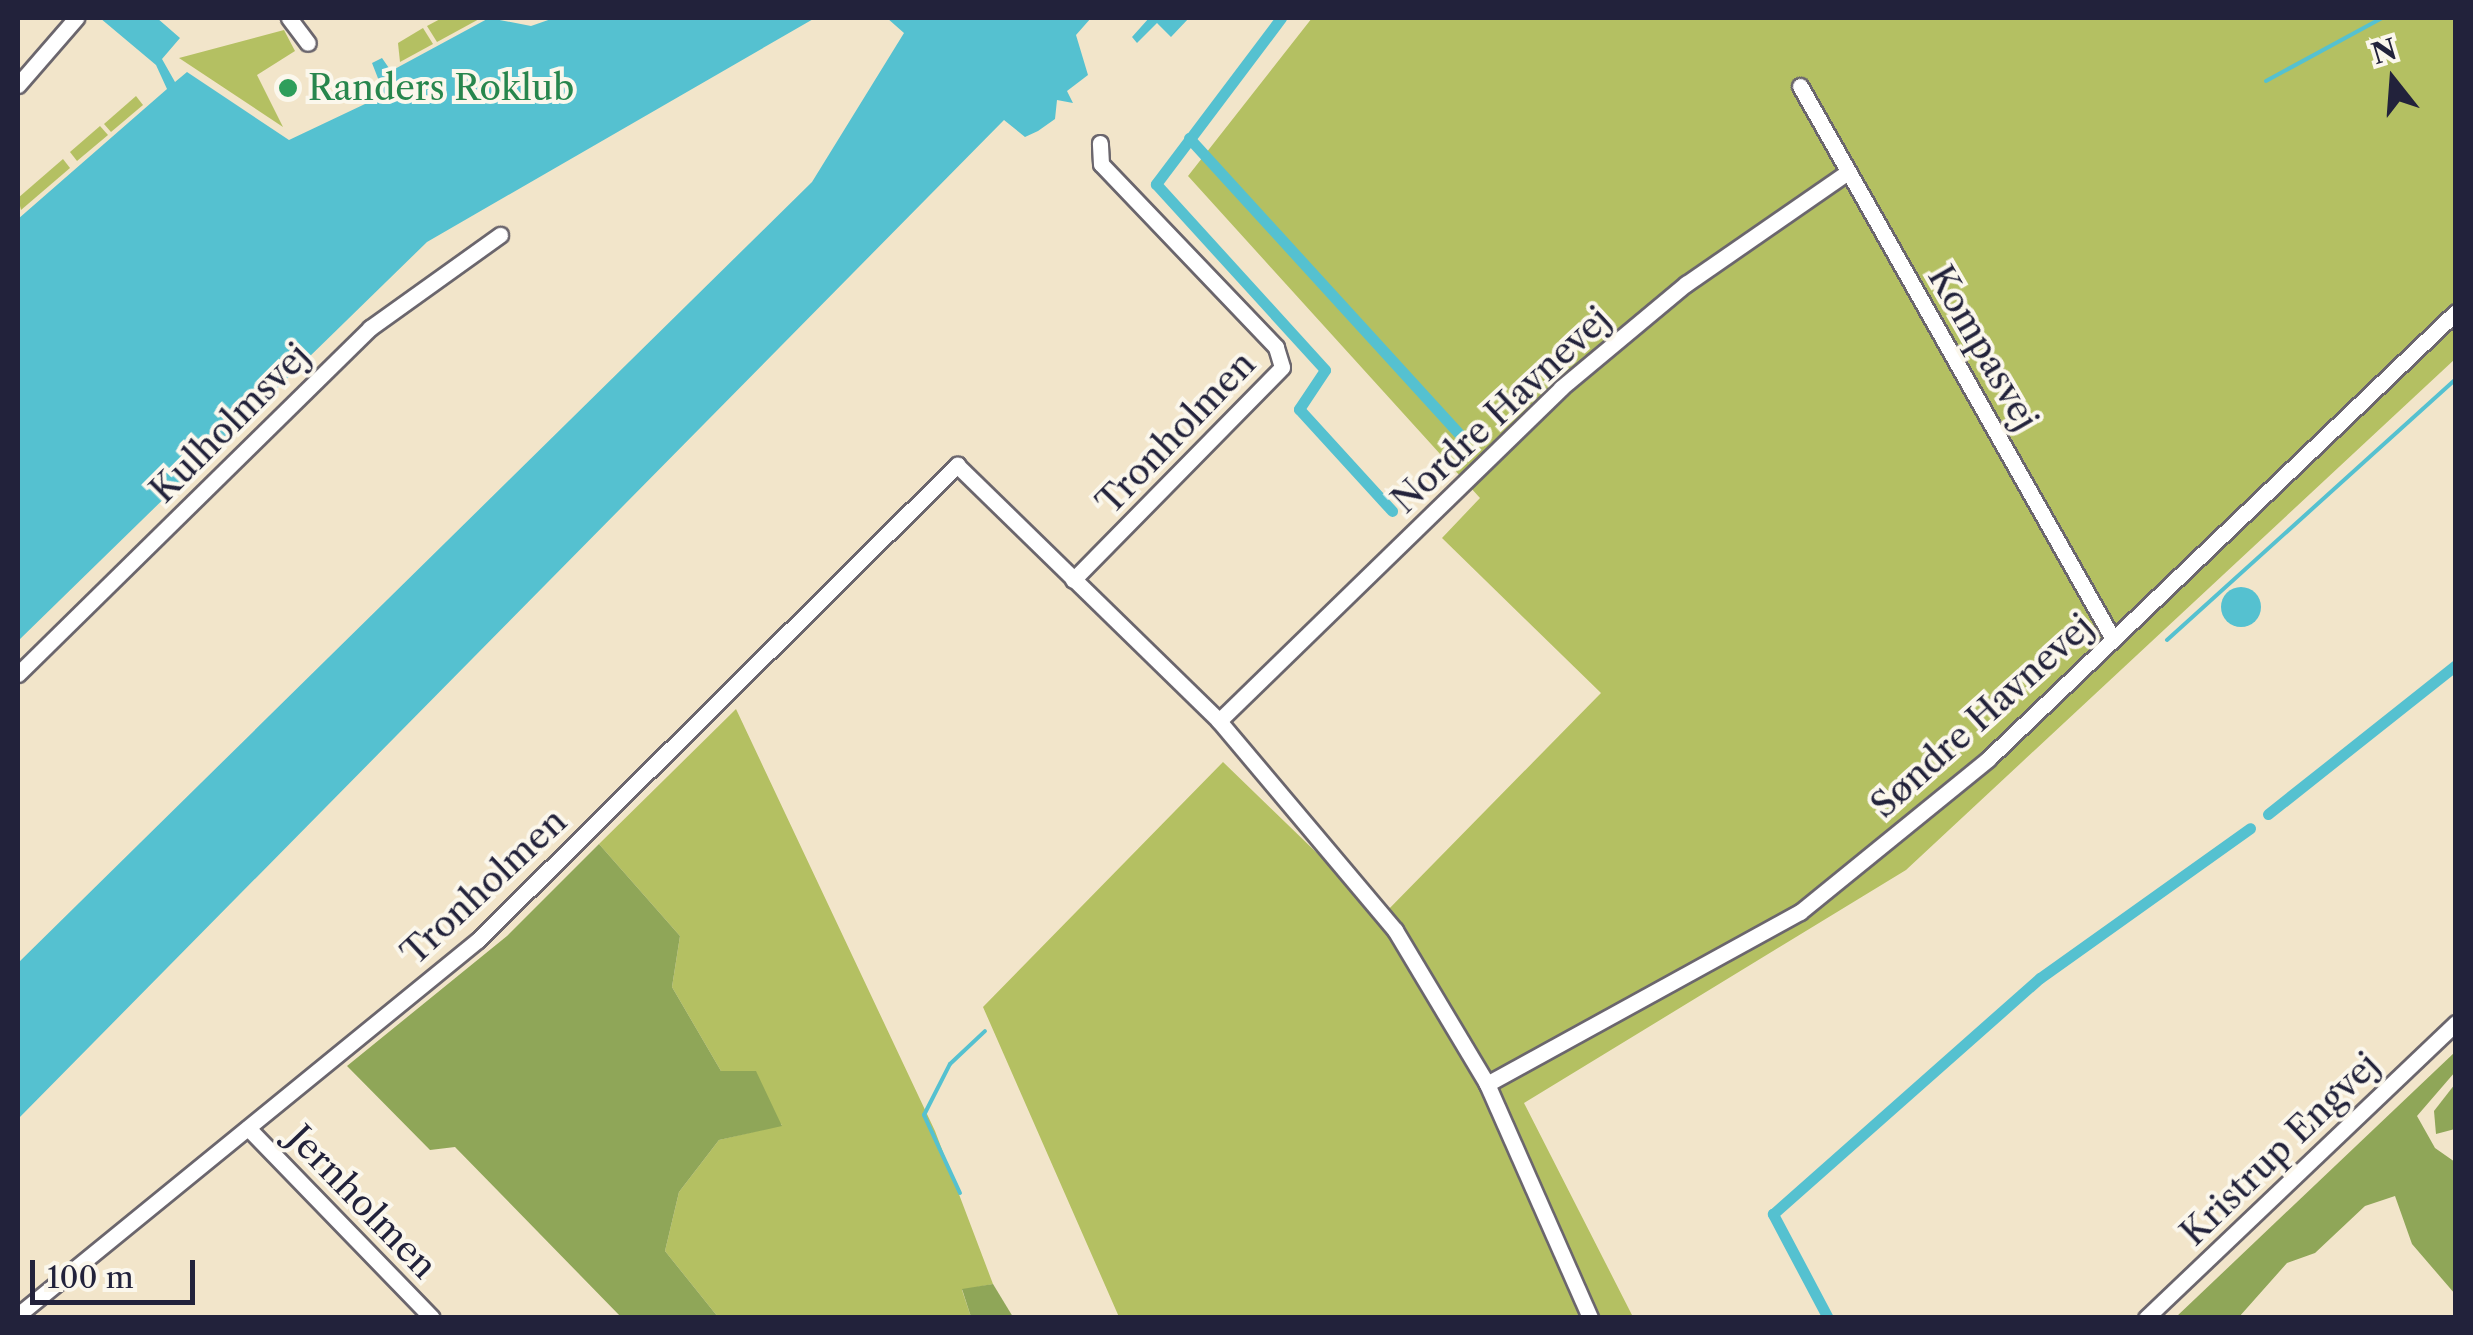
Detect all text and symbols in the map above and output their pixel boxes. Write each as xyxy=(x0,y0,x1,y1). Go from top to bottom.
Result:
north arrow xyxy=(2343,30,2443,130)
text: N xyxy=(2368,31,2401,71)
place label: Randers Roklub xyxy=(308,67,574,109)
marker: Randers Roklub xyxy=(277,77,299,99)
street label: Kompasvej xyxy=(1919,258,2047,438)
street label: Nordre Havnevej xyxy=(1383,298,1619,522)
street label: Kulholmsvej xyxy=(142,335,318,511)
street label: Tronholmen xyxy=(1088,343,1264,523)
street label: Søndre Havnevej xyxy=(1862,605,2102,827)
street label: Tronholmen xyxy=(393,800,575,974)
street label: Kristrup Engvej xyxy=(2172,1044,2388,1254)
street label: Jernholmen xyxy=(279,1117,445,1287)
scale bar xyxy=(35,1240,200,1302)
text: 100 m xyxy=(47,1259,134,1296)

